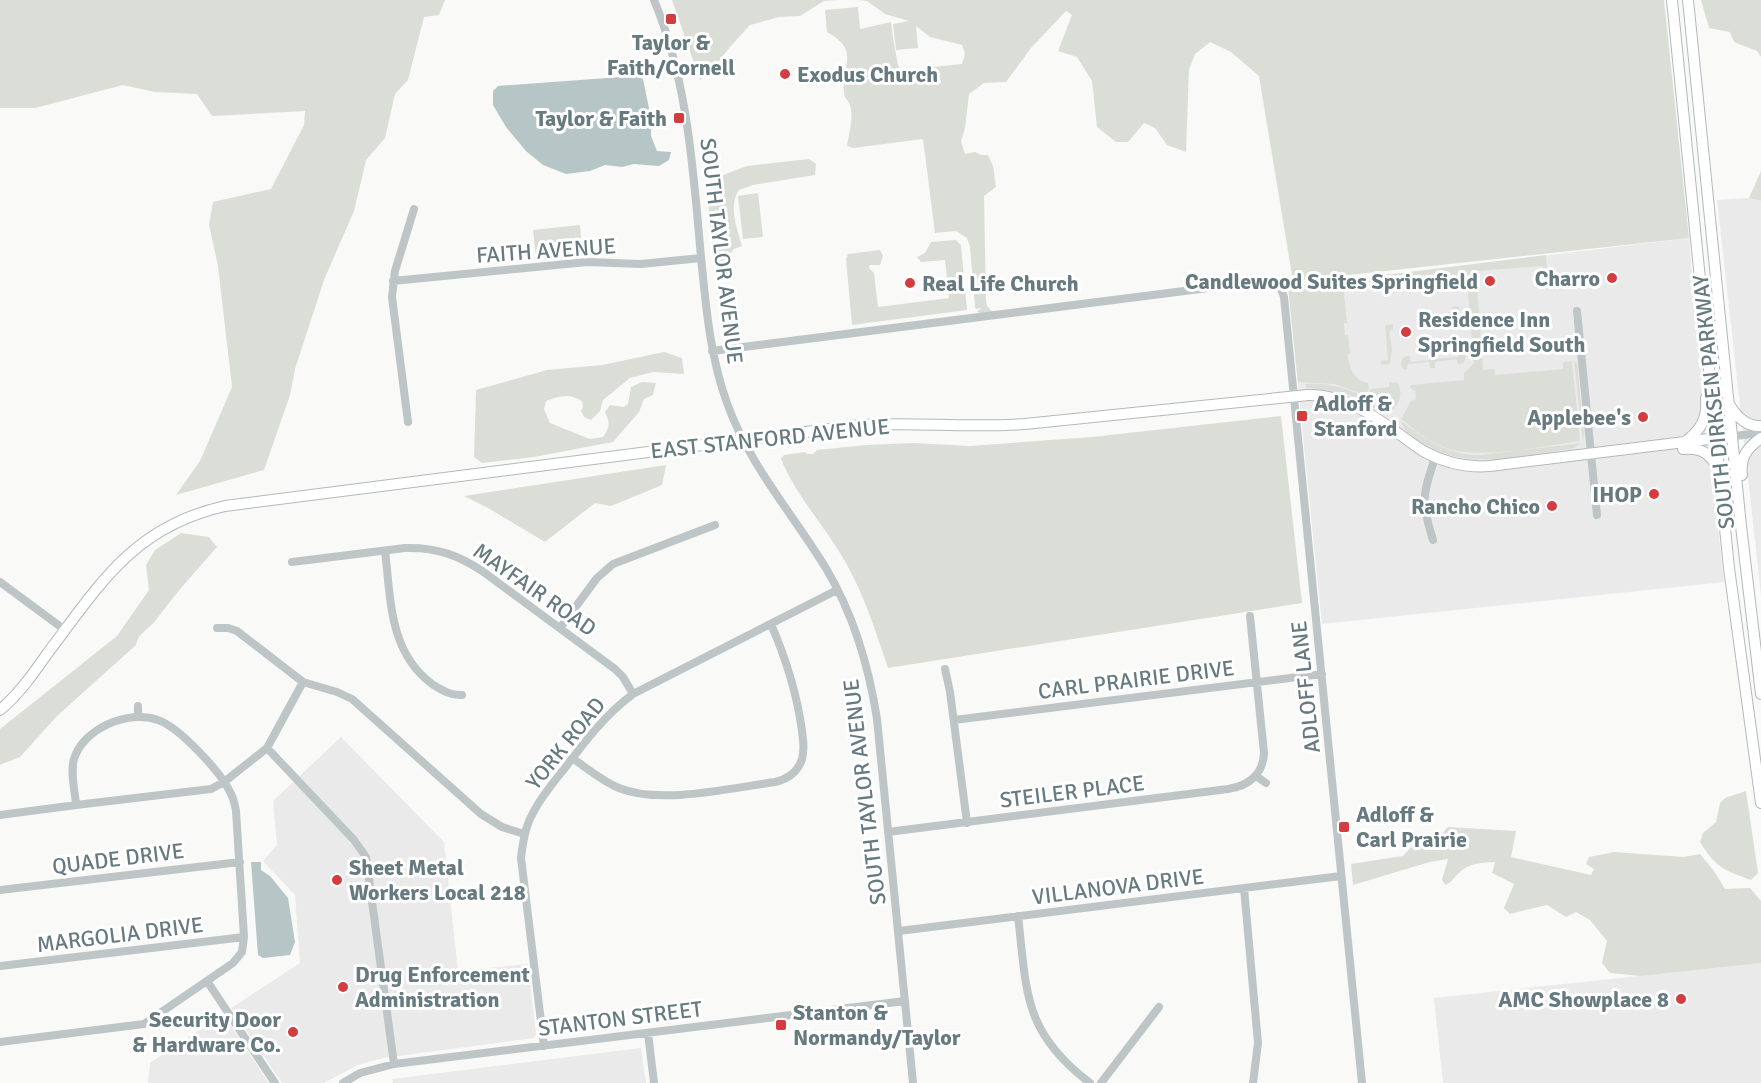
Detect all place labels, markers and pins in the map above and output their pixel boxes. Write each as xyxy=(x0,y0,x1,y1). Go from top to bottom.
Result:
marker: Taylor & Faith/Cornell xyxy=(664,12,678,26)
place label: Taylor & Faith/Cornell xyxy=(607,29,735,81)
place label: Exodus Church xyxy=(797,61,938,88)
marker: Exodus Church xyxy=(778,67,792,81)
place label: Taylor & Faith xyxy=(535,105,667,132)
marker: Taylor & Faith xyxy=(672,111,686,125)
place label: Charro xyxy=(1535,265,1600,292)
place label: Candlewood Suites Springfield xyxy=(1185,268,1478,295)
place label: Real Life Church xyxy=(922,270,1079,297)
marker: Charro xyxy=(1605,271,1619,285)
marker: Candlewood Suites Springfield xyxy=(1483,274,1497,288)
marker: Real Life Church xyxy=(903,276,917,290)
place label: Residence Inn Springfield South xyxy=(1418,306,1585,358)
marker: Residence Inn Springfield South xyxy=(1399,325,1413,339)
place label: Adloff & Stanford xyxy=(1314,390,1398,442)
place label: Applebee's xyxy=(1527,404,1631,431)
marker: Adloff & Stanford xyxy=(1295,409,1309,423)
marker: Applebee's xyxy=(1636,410,1650,424)
place label: IHOP xyxy=(1592,481,1642,508)
marker: IHOP xyxy=(1647,487,1661,501)
place label: Rancho Chico xyxy=(1411,493,1540,520)
marker: Rancho Chico xyxy=(1545,499,1559,513)
place label: Adloff & Carl Prairie xyxy=(1356,801,1467,853)
marker: Adloff & Carl Prairie xyxy=(1337,820,1351,834)
place label: Sheet Metal Workers Local 218 xyxy=(349,854,526,906)
marker: Sheet Metal Workers Local 218 xyxy=(330,873,344,887)
place label: Drug Enforcement Administration xyxy=(355,961,530,1013)
marker: Drug Enforcement Administration xyxy=(336,980,350,994)
place label: AMC Showplace 8 xyxy=(1498,986,1669,1013)
marker: AMC Showplace 8 xyxy=(1674,992,1688,1006)
place label: Stanton & Normandy/Taylor xyxy=(793,999,961,1051)
place label: Security Door & Hardware Co. xyxy=(132,1006,281,1058)
marker: Stanton & Normandy/Taylor xyxy=(774,1018,788,1032)
marker: Security Door & Hardware Co. xyxy=(286,1025,300,1039)

